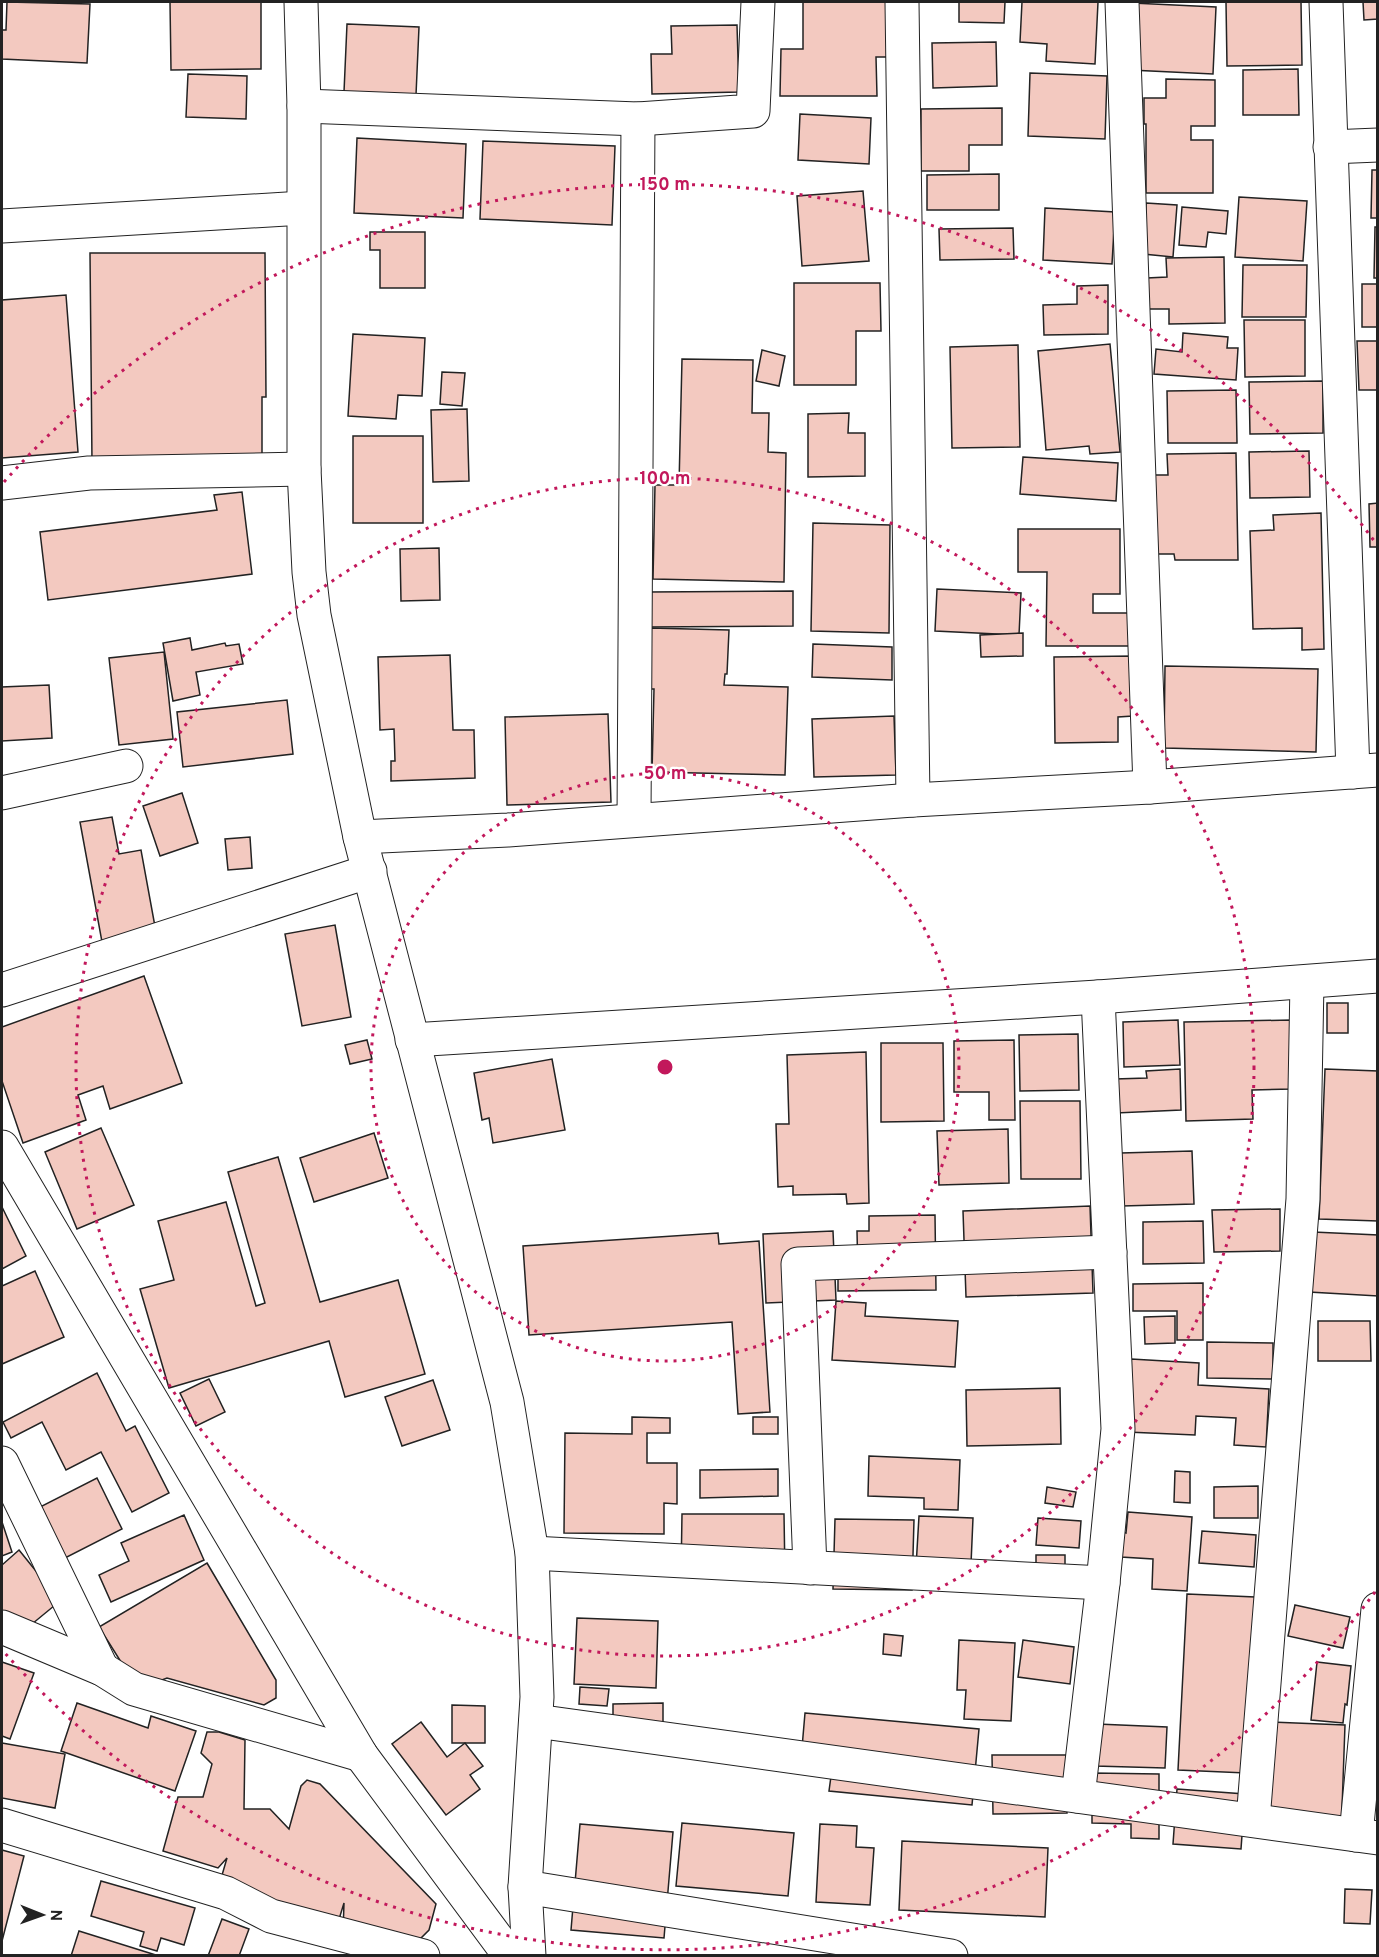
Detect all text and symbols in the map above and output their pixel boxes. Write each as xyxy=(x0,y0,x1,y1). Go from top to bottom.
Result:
text: 150 m xyxy=(640,174,690,197)
text: 100 m xyxy=(639,468,691,491)
text: 50 m xyxy=(643,763,687,786)
centre of rings xyxy=(655,1057,675,1077)
north arrow xyxy=(12,1885,72,1945)
text: N xyxy=(45,1909,65,1921)

